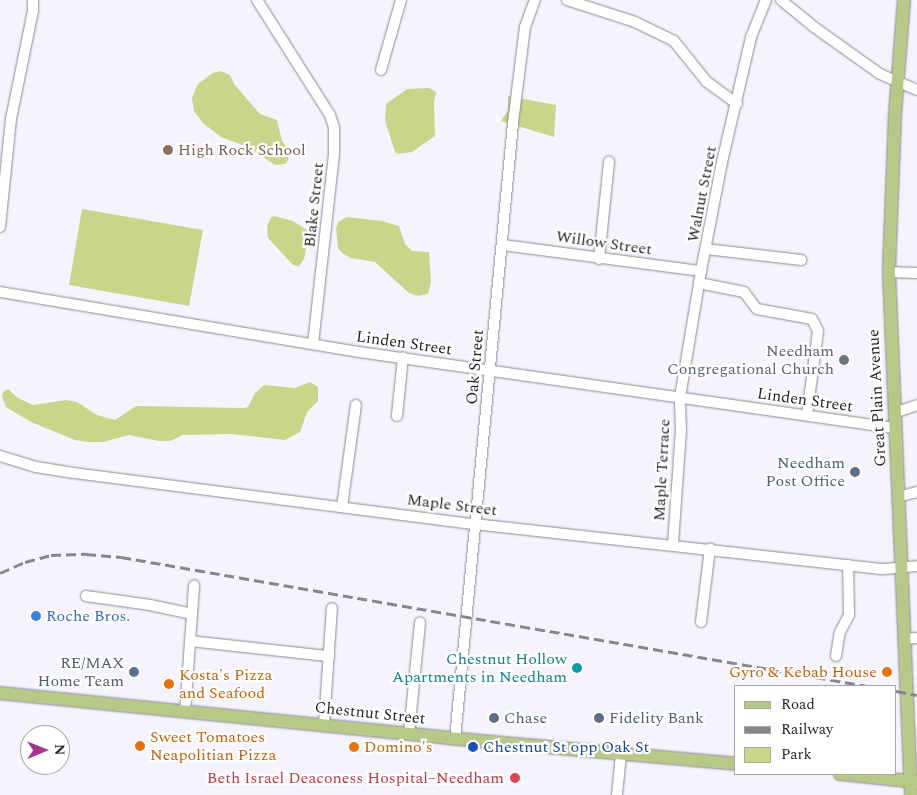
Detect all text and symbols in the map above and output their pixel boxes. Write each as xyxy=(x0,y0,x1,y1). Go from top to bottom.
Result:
place label: High Rock School xyxy=(178,140,306,160)
marker: High Rock School xyxy=(162,144,174,156)
street label: Walnut Street xyxy=(683,144,721,244)
street label: Blake Street xyxy=(300,162,328,248)
street label: Willow Street xyxy=(555,227,653,259)
street label: Linden Street xyxy=(355,327,453,359)
street label: Oak Street xyxy=(462,329,488,405)
street label: Great Plain Avenue xyxy=(864,329,890,467)
place label: Needham Congregational Church xyxy=(667,341,834,379)
marker: Needham Congregational Church xyxy=(838,354,850,366)
street label: Linden Street xyxy=(756,384,854,416)
street label: Maple Terrace xyxy=(650,418,674,522)
place label: Needham Post Office xyxy=(766,453,845,491)
marker: Needham Post Office xyxy=(849,466,861,478)
street label: Maple Street xyxy=(406,490,498,520)
place label: Roche Bros. xyxy=(46,606,130,626)
marker: Roche Bros. xyxy=(30,610,42,622)
place label: Chestnut Hollow Apartments in Needham xyxy=(392,649,567,687)
place label: RE/MAX Home Team xyxy=(38,653,124,691)
marker: Chestnut Hollow Apartments in Needham xyxy=(571,662,583,674)
place label: Gyro & Kebab House xyxy=(729,662,877,682)
place label: Kosta's Pizza and Seafood xyxy=(179,665,272,703)
marker: RE/MAX Home Team xyxy=(128,666,140,678)
marker: Gyro & Kebab House xyxy=(881,666,893,678)
marker: Kosta's Pizza and Seafood xyxy=(163,678,175,690)
legend xyxy=(734,685,897,775)
text: Road xyxy=(781,693,815,716)
street label: Chestnut Street xyxy=(314,698,426,728)
place label: Chase xyxy=(504,708,547,728)
place label: Fidelity Bank xyxy=(609,708,704,728)
marker: Chase xyxy=(488,712,500,724)
marker: Fidelity Bank xyxy=(593,712,605,724)
text: Railway xyxy=(781,718,833,741)
north arrow xyxy=(20,725,70,775)
place label: Sweet Tomatoes Neapolitian Pizza xyxy=(150,727,276,765)
place label: Domino's xyxy=(364,737,433,757)
place label: Chestnut St opp Oak St xyxy=(483,737,649,757)
marker: Sweet Tomatoes Neapolitian Pizza xyxy=(134,740,146,752)
marker: Domino's xyxy=(348,741,360,753)
marker: Chestnut St opp Oak St xyxy=(467,741,479,753)
text: Park xyxy=(781,743,812,766)
text: N xyxy=(49,744,70,756)
place label: Beth Israel Deaconess Hospital–Needham xyxy=(207,768,504,788)
marker: Beth Israel Deaconess Hospital–Needham xyxy=(508,771,522,785)

